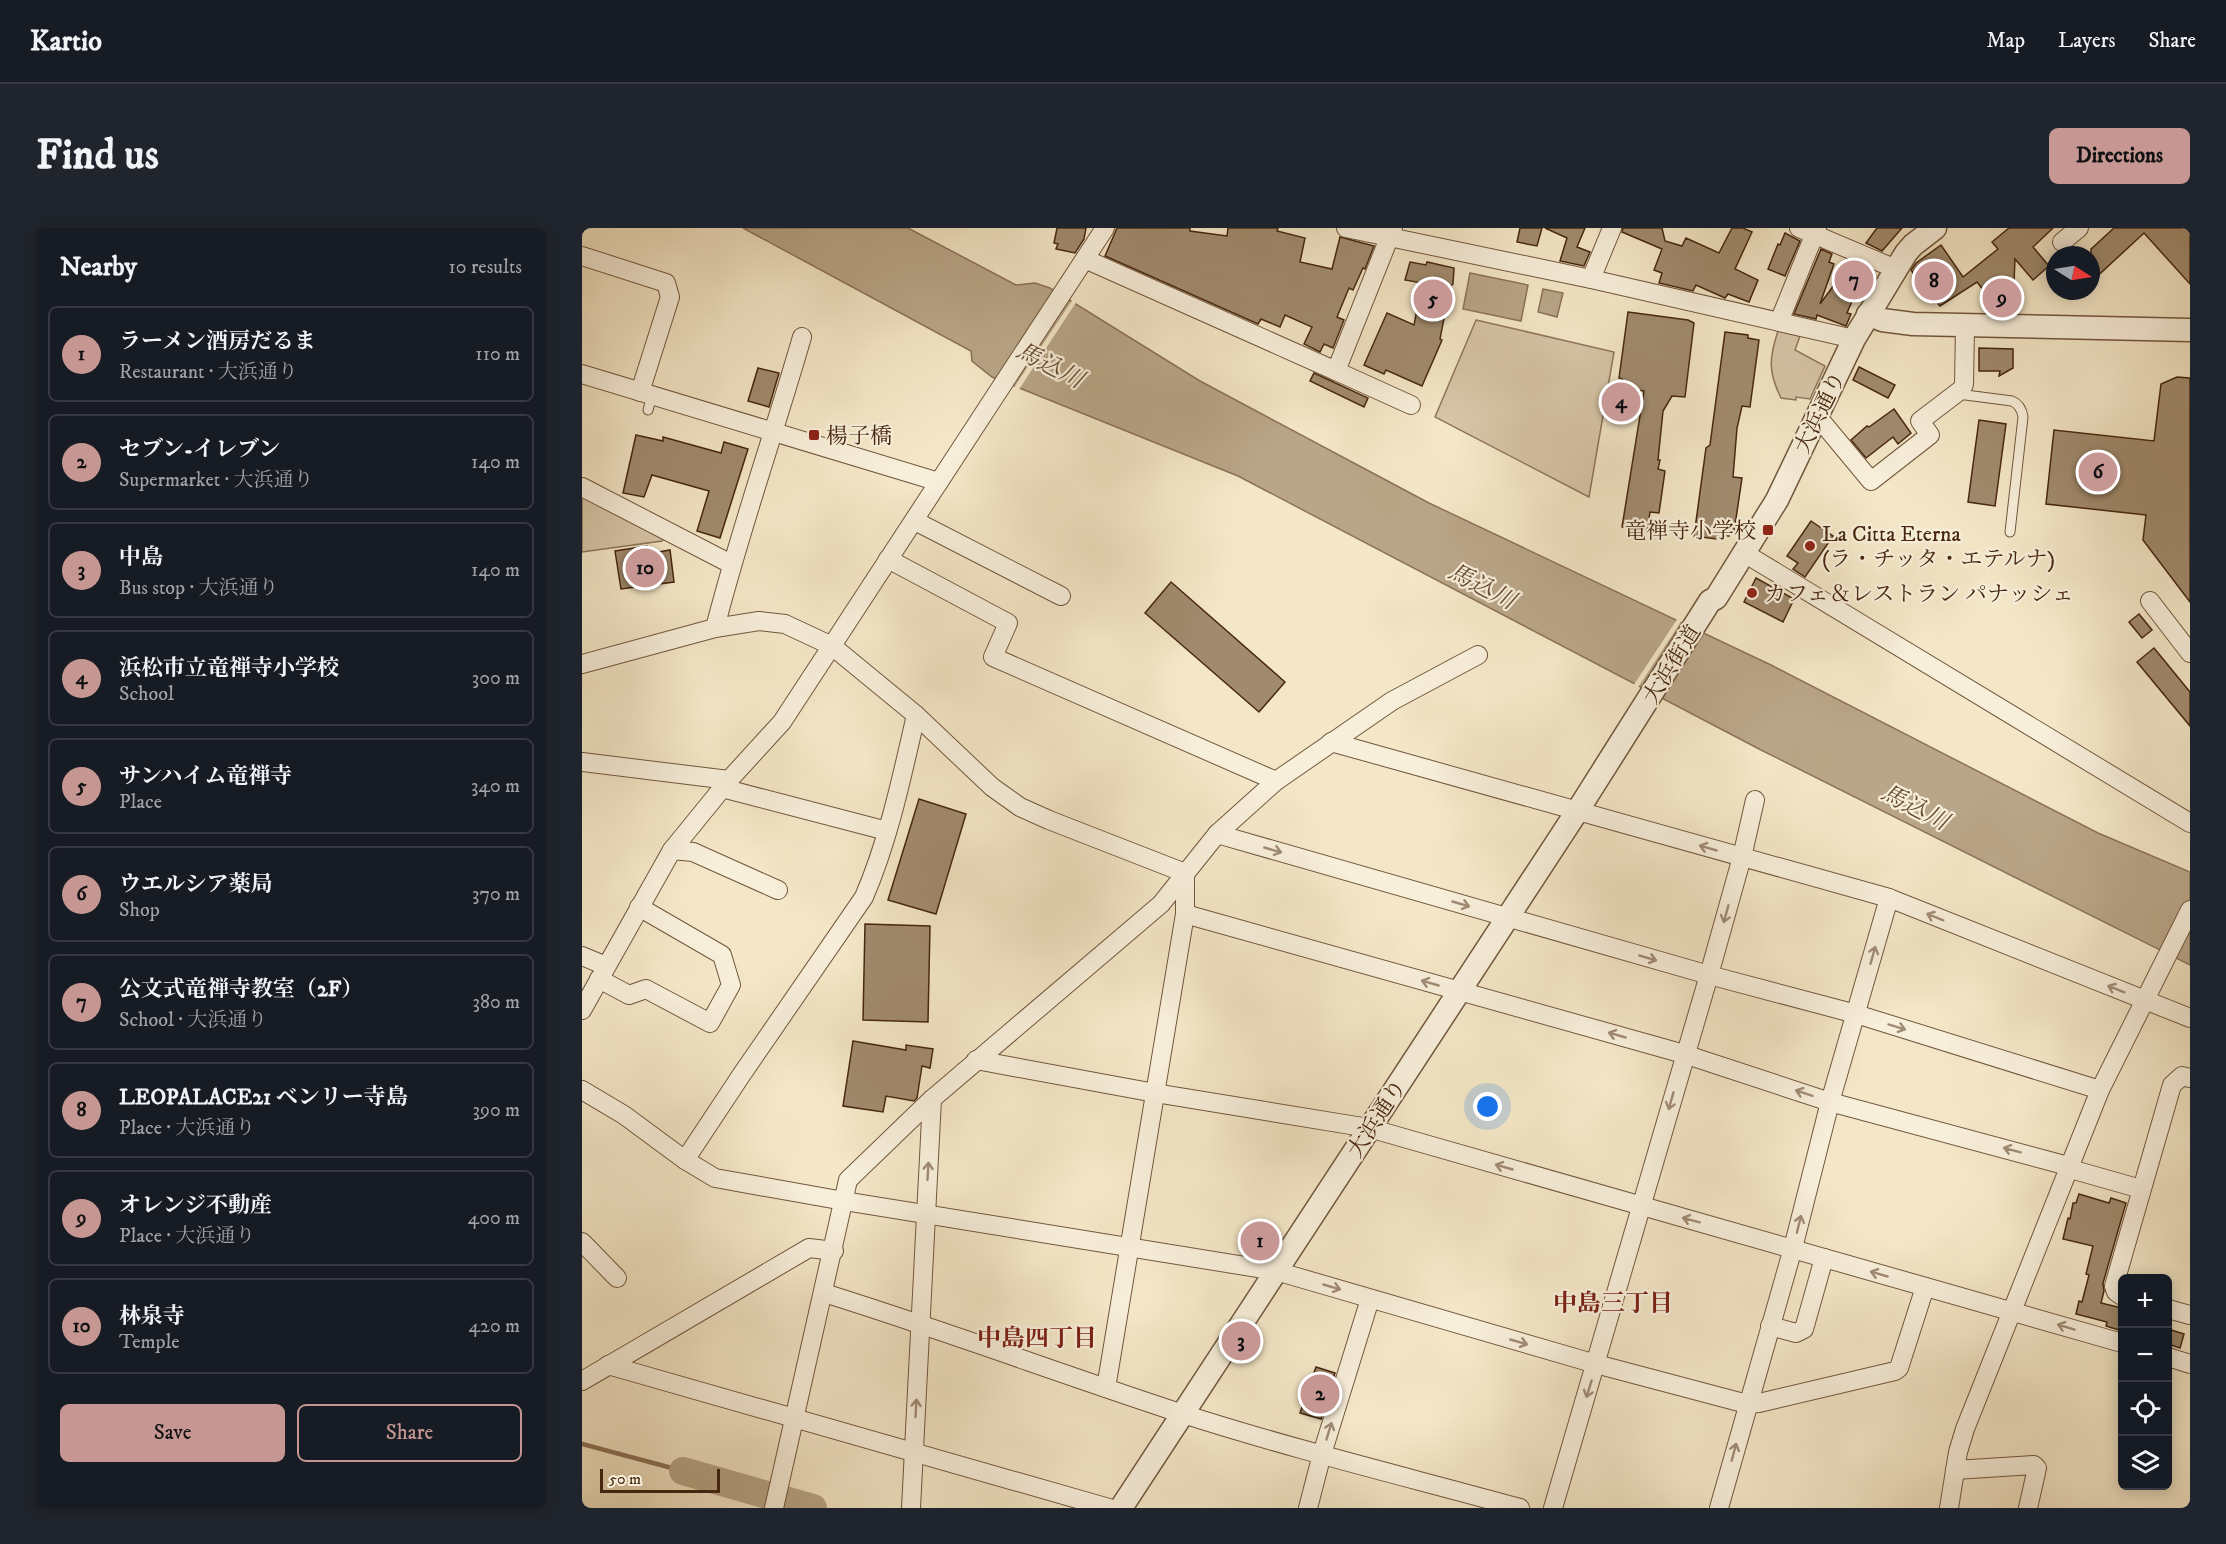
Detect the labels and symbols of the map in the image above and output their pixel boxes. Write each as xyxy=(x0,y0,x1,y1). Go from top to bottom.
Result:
north arrow xyxy=(2046,246,2100,300)
pin: 7 xyxy=(1834,257,1874,302)
pin: 8 xyxy=(1914,259,1954,304)
pin: 5 xyxy=(1414,276,1452,322)
pin: 9 xyxy=(1982,276,2022,320)
water label: 馬込川 xyxy=(1011,336,1091,397)
street label: 大浜通り xyxy=(1789,367,1852,458)
pin: 4 xyxy=(1602,380,1640,424)
place label: 楊子橋 xyxy=(826,423,892,450)
marker: 楊子橋 xyxy=(807,428,821,442)
pin: 6 xyxy=(2078,450,2118,494)
place label: 竜禅寺小学校 xyxy=(1624,518,1756,545)
place label: La Citta Eterna (ラ・チッタ・エテルナ) xyxy=(1822,521,2055,573)
marker: 竜禅寺小学校 xyxy=(1761,523,1775,537)
marker: La Citta Eterna (ラ・チッタ・エテルナ) xyxy=(1803,539,1817,553)
pin: 10 xyxy=(626,546,664,590)
water label: 馬込川 xyxy=(1443,557,1523,618)
place label: カフェ＆レストラン パナッシェ xyxy=(1764,581,2074,608)
marker: カフェ＆レストラン パナッシェ xyxy=(1745,586,1759,600)
street label: 大浜街道 xyxy=(1638,620,1707,709)
water label: 馬込川 xyxy=(1876,778,1956,839)
one-way arrow xyxy=(1699,842,1718,853)
one-way arrow xyxy=(1263,845,1282,856)
one-way arrow xyxy=(1451,899,1470,910)
one-way arrow xyxy=(1720,904,1731,923)
one-way arrow xyxy=(1926,910,1945,921)
one-way arrow xyxy=(1867,945,1879,964)
one-way arrow xyxy=(1638,953,1657,964)
one-way arrow xyxy=(1421,977,1440,988)
one-way arrow xyxy=(2107,983,2126,994)
one-way arrow xyxy=(1887,1022,1906,1033)
one-way arrow xyxy=(1608,1029,1627,1041)
street label: 大浜通り xyxy=(1342,1075,1413,1163)
one-way arrow xyxy=(1795,1087,1814,1098)
one-way arrow xyxy=(1665,1091,1676,1110)
your location xyxy=(1473,1092,1502,1121)
one-way arrow xyxy=(2003,1144,2022,1156)
one-way arrow xyxy=(923,1161,934,1181)
one-way arrow xyxy=(1495,1161,1514,1172)
one-way arrow xyxy=(1682,1214,1701,1226)
one-way arrow xyxy=(1794,1214,1805,1233)
pin: 1 xyxy=(1240,1218,1280,1264)
one-way arrow xyxy=(1870,1268,1889,1279)
one-way arrow xyxy=(1322,1282,1341,1293)
district label: 中島三丁目 xyxy=(1553,1289,1673,1319)
pin: 3 xyxy=(1222,1318,1260,1364)
one-way arrow xyxy=(2057,1321,2076,1332)
district label: 中島四丁目 xyxy=(977,1324,1097,1354)
one-way arrow xyxy=(1509,1337,1528,1348)
pin: 2 xyxy=(1300,1372,1340,1416)
one-way arrow xyxy=(1583,1379,1594,1398)
one-way arrow xyxy=(911,1398,922,1418)
one-way arrow xyxy=(1324,1422,1335,1441)
one-way arrow xyxy=(1729,1442,1741,1461)
scale bar xyxy=(600,1466,720,1494)

